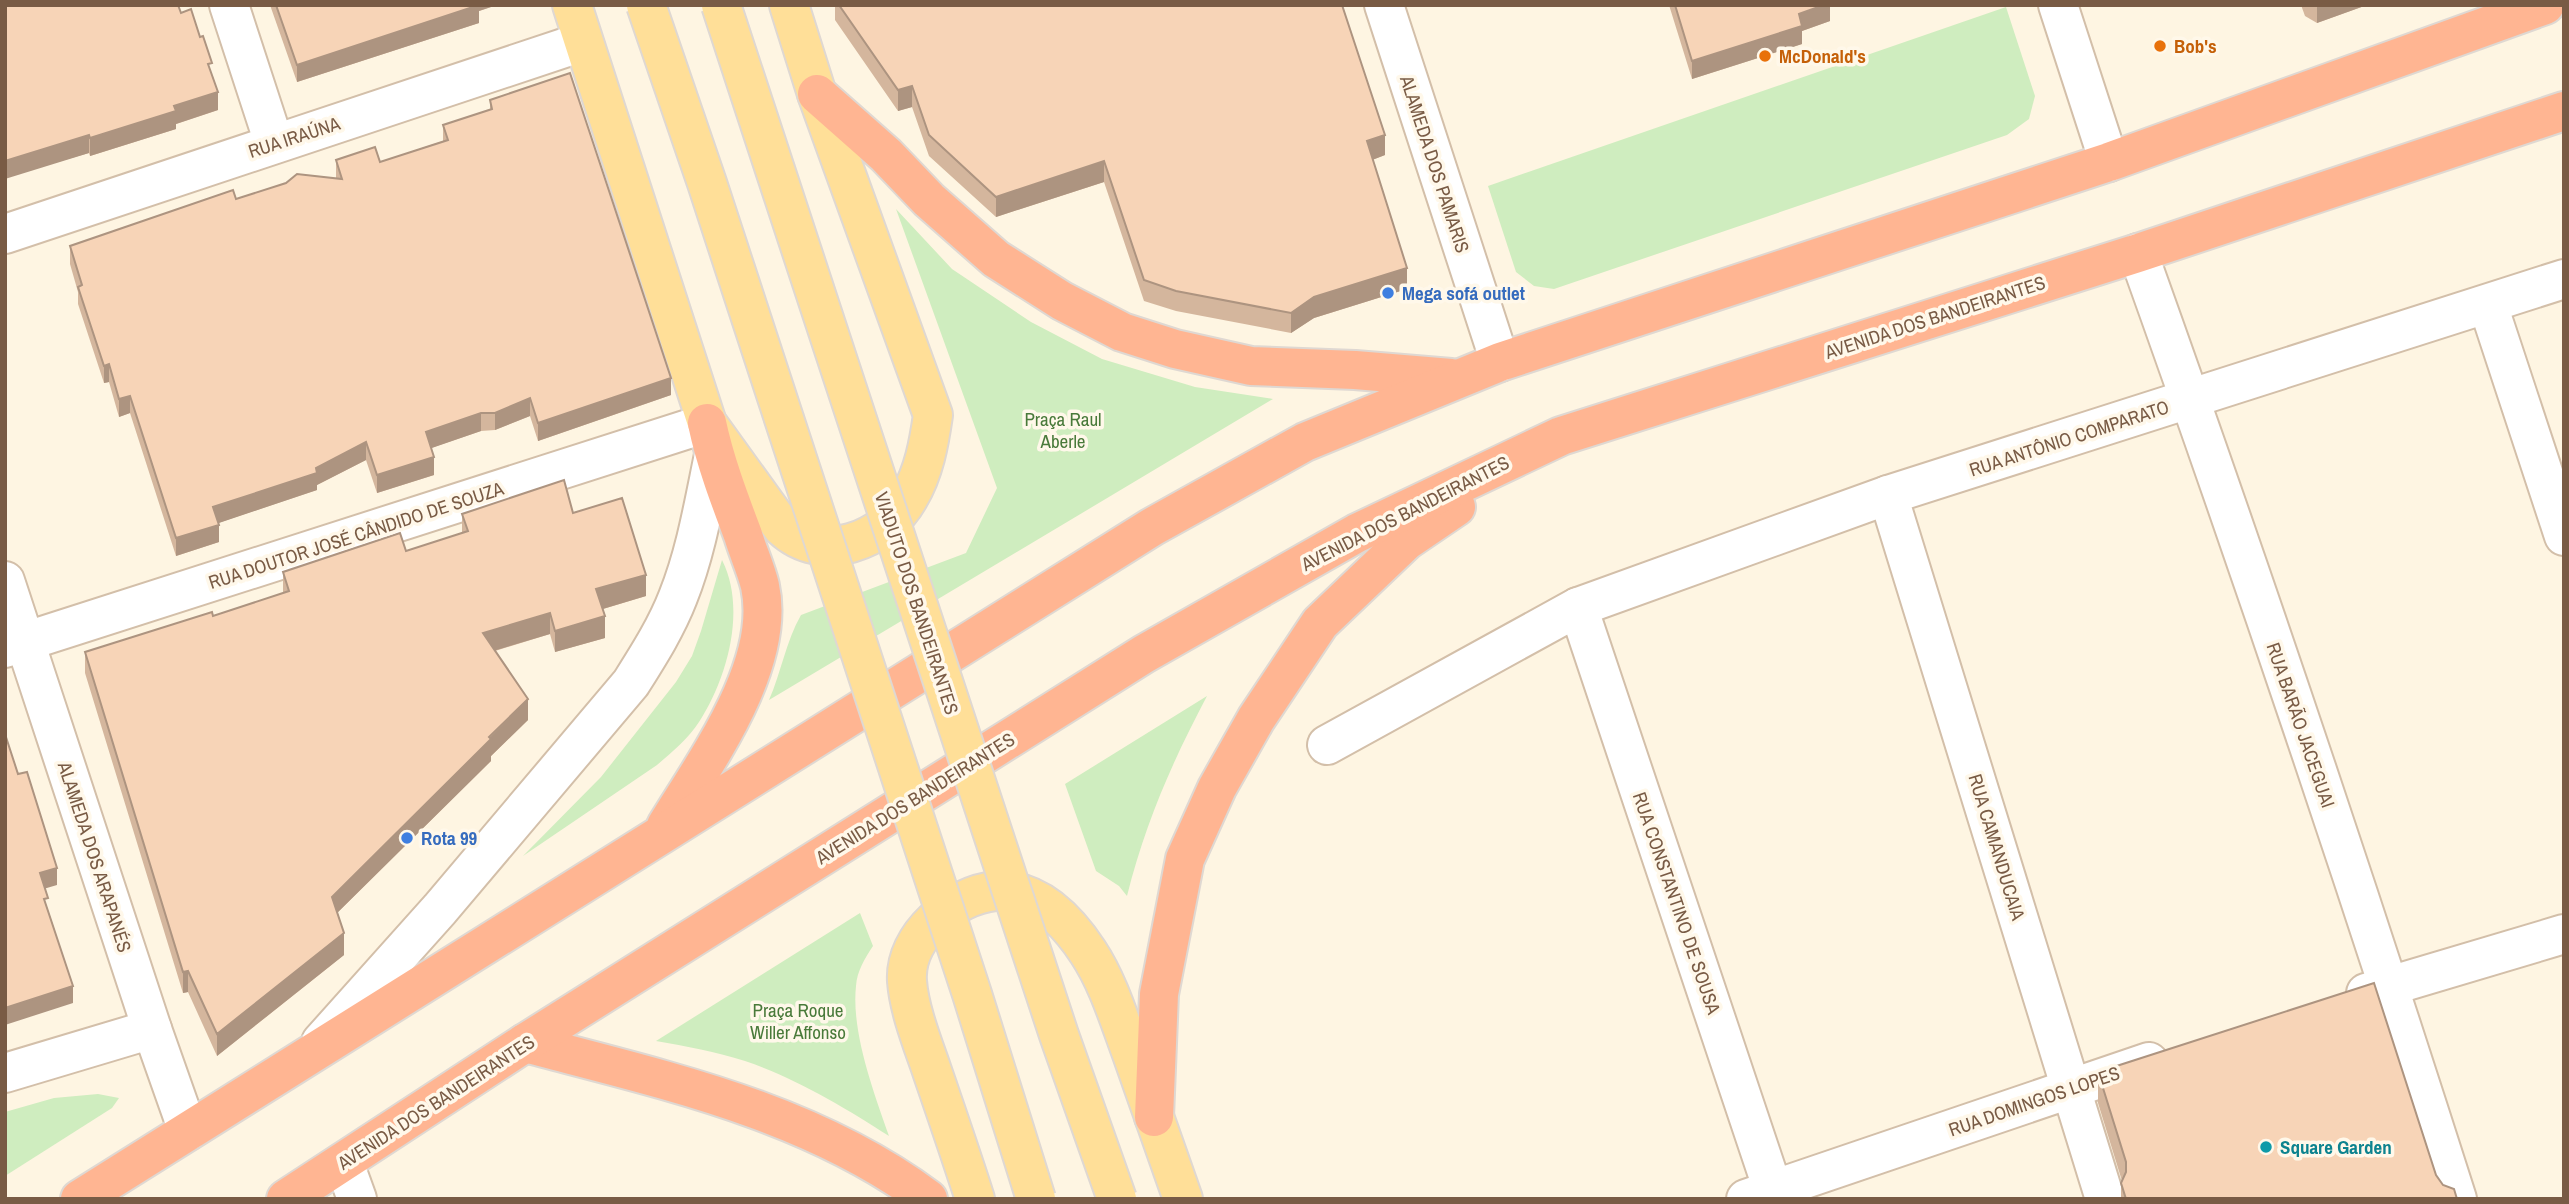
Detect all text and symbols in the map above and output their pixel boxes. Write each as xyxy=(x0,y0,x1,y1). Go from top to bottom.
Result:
place label: Bob's xyxy=(2174,33,2217,59)
marker: Bob's xyxy=(2152,38,2168,54)
place label: McDonald's xyxy=(1779,43,1866,69)
marker: McDonald's xyxy=(1757,48,1773,64)
street label: ALAMEDA DOS PAMARIS xyxy=(1394,71,1476,256)
street label: RUA IRAÚNA xyxy=(245,110,344,164)
street label: AVENIDA DOS BANDEIRANTES xyxy=(1821,269,2048,365)
place label: Mega sofá outlet xyxy=(1402,280,1525,306)
marker: Mega sofá outlet xyxy=(1380,285,1396,301)
street label: RUA ANTÔNIO COMPARATO xyxy=(1966,393,2172,483)
park label: Praça Raul Aberle xyxy=(1024,406,1102,454)
street label: AVENIDA DOS BANDEIRANTES xyxy=(1296,449,1513,577)
street label: RUA DOUTOR JOSÉ CÂNDIDO DE SOUZA xyxy=(205,475,507,595)
street label: VIADUTO DOS BANDEIRANTES xyxy=(869,488,965,718)
street label: RUA BARÃO JACEGUAI xyxy=(2261,639,2341,811)
street label: AVENIDA DOS BANDEIRANTES xyxy=(810,726,1019,871)
street label: ALAMEDA DOS ARAPANÉS xyxy=(52,757,138,956)
street label: RUA CAMANDUCAIA xyxy=(1962,771,2032,924)
street label: RUA CONSTANTINO DE SOUSA xyxy=(1627,788,1727,1018)
place label: Rota 99 xyxy=(421,825,478,851)
marker: Rota 99 xyxy=(399,830,415,846)
park label: Praça Roque Willer Affonso xyxy=(750,997,846,1045)
street label: AVENIDA DOS BANDEIRANTES xyxy=(332,1028,540,1176)
street label: RUA DOMINGOS LOPES xyxy=(1945,1060,2123,1142)
place label: Square Garden xyxy=(2280,1134,2392,1160)
marker: Square Garden xyxy=(2258,1139,2274,1155)

